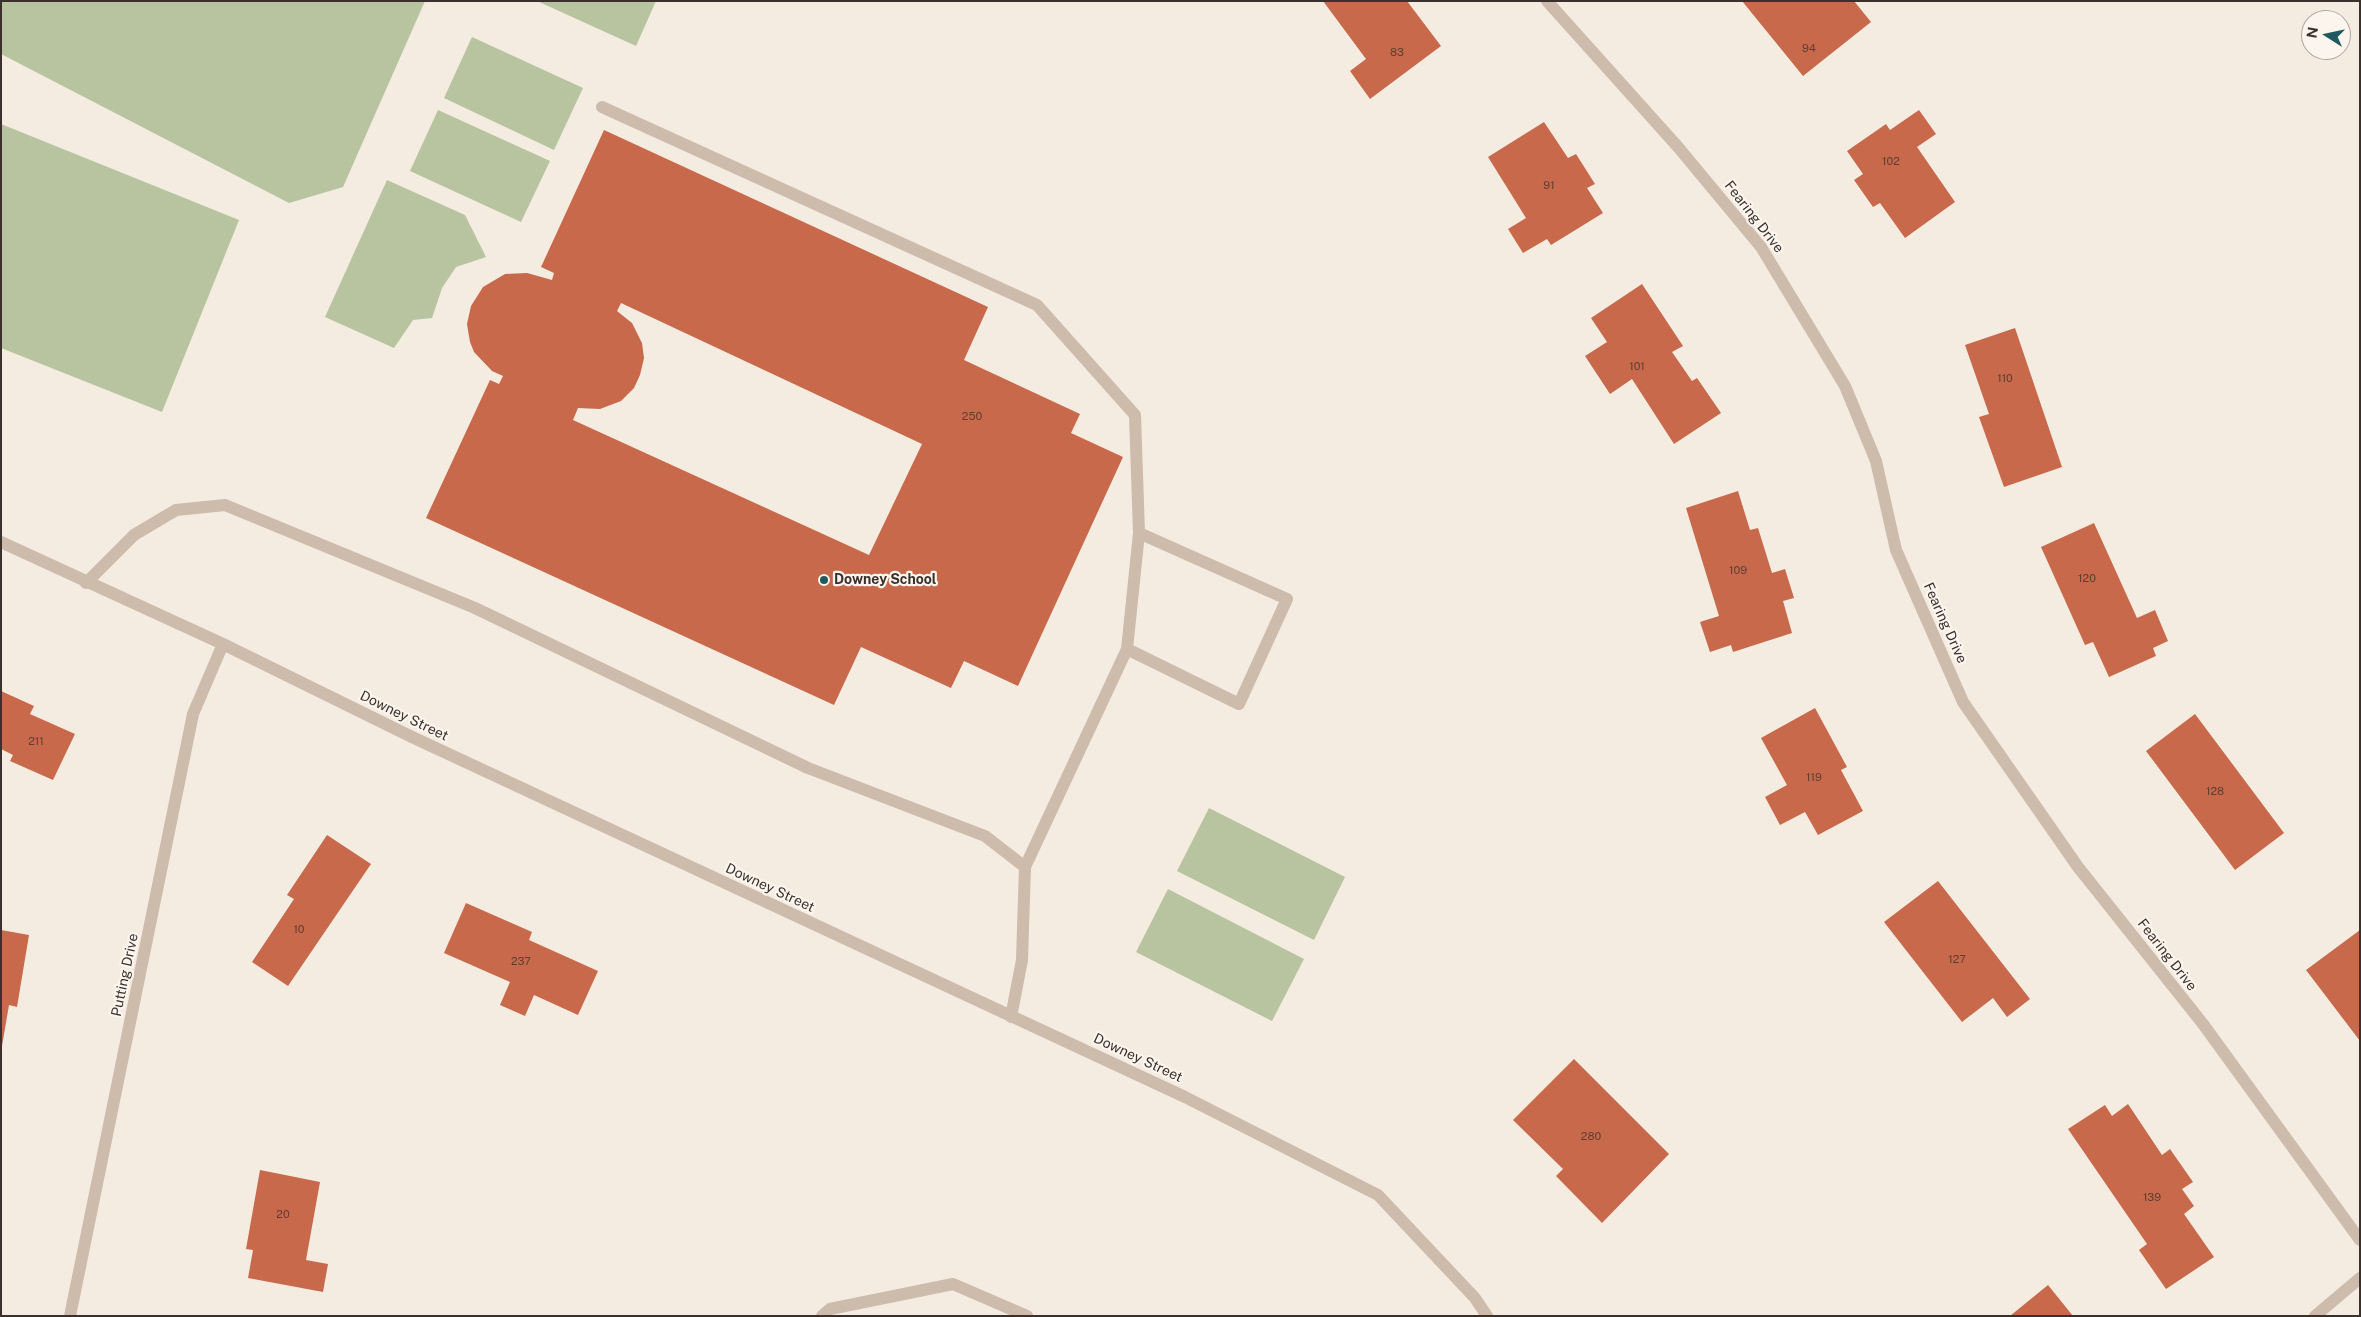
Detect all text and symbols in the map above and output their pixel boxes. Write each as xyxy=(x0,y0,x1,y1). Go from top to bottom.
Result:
north arrow xyxy=(2301,10,2351,60)
text: N xyxy=(2303,26,2321,39)
house number: 94 xyxy=(1802,42,1816,56)
house number: 83 xyxy=(1390,46,1404,60)
house number: 102 xyxy=(1882,155,1900,169)
street label: Fearing Drive xyxy=(1721,178,1787,256)
house number: 91 xyxy=(1543,179,1555,193)
house number: 101 xyxy=(1629,360,1645,374)
house number: 110 xyxy=(1997,372,2013,386)
house number: 250 xyxy=(962,410,982,424)
house number: 109 xyxy=(1729,564,1747,578)
place label: Downey School xyxy=(834,572,936,588)
house number: 120 xyxy=(2078,572,2096,586)
marker: Downey School xyxy=(818,574,830,586)
street label: Fearing Drive xyxy=(1920,580,1970,666)
street label: Downey Street xyxy=(357,687,451,745)
house number: 211 xyxy=(28,735,44,749)
house number: 119 xyxy=(1806,771,1822,785)
house number: 128 xyxy=(2206,785,2224,799)
street label: Downey Street xyxy=(723,860,817,916)
street label: Fearing Drive xyxy=(2134,916,2200,994)
house number: 10 xyxy=(293,923,305,937)
street label: Putting Drive xyxy=(108,932,142,1018)
house number: 127 xyxy=(1948,953,1966,967)
house number: 237 xyxy=(511,955,531,969)
street label: Downey Street xyxy=(1091,1030,1185,1086)
house number: 280 xyxy=(1581,1130,1601,1144)
house number: 139 xyxy=(2143,1191,2161,1205)
house number: 20 xyxy=(276,1208,290,1222)

